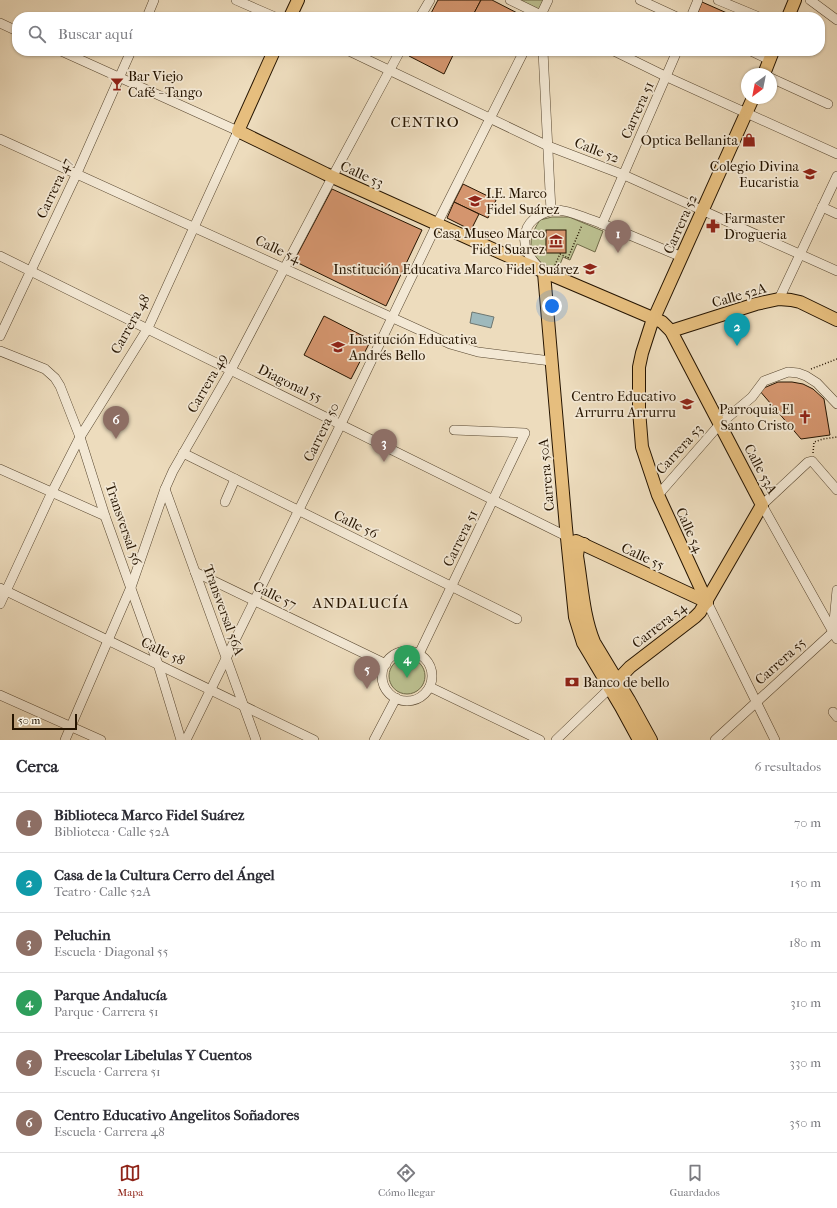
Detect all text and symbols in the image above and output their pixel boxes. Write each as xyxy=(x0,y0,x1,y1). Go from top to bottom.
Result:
search box xyxy=(12,12,825,56)
icon: search xyxy=(26,23,48,45)
text: Buscar aquí xyxy=(58,25,133,43)
place label: Bar Viejo Café - Tango xyxy=(128,68,202,101)
north arrow xyxy=(741,68,777,104)
bar icon: Bar Viejo Café - Tango xyxy=(109,76,125,92)
street label: Carrera 51 xyxy=(617,79,658,142)
district label: CENTRO xyxy=(390,113,460,131)
place label: Optica Bellanita xyxy=(641,132,739,149)
shop icon: Optica Bellanita xyxy=(741,132,757,148)
street label: Calle 52 xyxy=(572,134,622,167)
street label: Carrera 47 xyxy=(33,155,76,221)
street label: Calle 53 xyxy=(338,157,386,191)
place label: Colegio Divina Eucaristia xyxy=(710,158,800,191)
school or university icon: Colegio Divina Eucaristia xyxy=(802,166,818,182)
place label: I.E. Marco Fidel Suárez xyxy=(486,185,559,218)
street label: Carrera 52 xyxy=(660,192,701,257)
school or university icon: I.E. Marco Fidel Suárez xyxy=(467,193,483,209)
place label: Farmaster Drogueria xyxy=(724,210,787,243)
pharmacy icon: Farmaster Drogueria xyxy=(705,218,721,234)
pin: 1 xyxy=(605,220,631,253)
place label: Casa Museo Marco Fidel Suarez xyxy=(433,225,545,258)
street label: Calle 54 xyxy=(253,232,304,268)
museum icon: Casa Museo Marco Fidel Suarez xyxy=(548,233,564,249)
place label: Institución Educativa Marco Fidel Suárez xyxy=(333,261,579,278)
school or university icon: Institución Educativa Marco Fidel Suárez xyxy=(582,261,598,277)
street label: Calle 52A xyxy=(710,279,769,311)
street label: Carrera 48 xyxy=(107,292,154,357)
your location xyxy=(542,296,562,316)
pin: 2 xyxy=(724,313,750,346)
place label: Institución Educativa Andrés Bello xyxy=(348,331,477,364)
school or university icon: Institución Educativa Andrés Bello xyxy=(330,339,346,355)
street label: Carrera 49 xyxy=(184,351,231,416)
street label: Diagonal 55 xyxy=(255,361,325,406)
place label: Centro Educativo Arrurru Arrurru xyxy=(571,388,676,421)
school or university icon: Centro Educativo Arrurru Arrurru xyxy=(679,396,695,412)
street label: Carrera 50 xyxy=(300,400,343,465)
place label: Parroquia El Santo Cristo xyxy=(719,401,794,434)
pin: 6 xyxy=(103,406,129,439)
church icon: Parroquia El Santo Cristo xyxy=(797,409,813,425)
street label: Carrera 53 xyxy=(652,421,706,478)
pin: 3 xyxy=(371,429,397,462)
street label: Carrera 50A xyxy=(535,437,558,512)
street label: Calle 53A xyxy=(740,441,781,498)
street label: Transversal 56 xyxy=(101,481,146,568)
street label: Calle 54 xyxy=(672,505,707,556)
street label: Calle 56 xyxy=(331,506,381,543)
street label: Carrera 51 xyxy=(439,507,481,569)
street label: Calle 55 xyxy=(619,539,667,574)
street label: Transversal 56A xyxy=(199,563,248,659)
street label: Calle 57 xyxy=(250,578,300,613)
district label: ANDALUCÍA xyxy=(312,594,409,612)
street label: Carrera 54 xyxy=(629,598,690,652)
street label: Calle 58 xyxy=(138,634,187,669)
street label: Carrera 55 xyxy=(752,634,809,688)
pin: 4 xyxy=(394,645,420,678)
pin: 5 xyxy=(354,656,380,689)
bank icon: Banco de bello xyxy=(564,674,580,690)
place label: Banco de bello xyxy=(583,674,669,691)
scale bar xyxy=(12,712,77,731)
text: 50 m xyxy=(18,714,40,727)
text: Cerca xyxy=(16,756,58,776)
text: 6 resultados xyxy=(754,759,821,774)
text: Biblioteca Marco Fidel Suárez xyxy=(54,806,245,824)
text: 1 xyxy=(27,815,31,830)
text: 70 m xyxy=(794,815,821,830)
text: Biblioteca · Calle 52A xyxy=(54,824,170,839)
text: Casa de la Cultura Cerro del Ángel xyxy=(54,866,275,884)
text: 2 xyxy=(26,875,32,890)
text: 150 m xyxy=(790,875,821,890)
text: Teatro · Calle 52A xyxy=(54,884,151,899)
text: Peluchin xyxy=(54,926,111,944)
text: 3 xyxy=(26,935,32,950)
text: 180 m xyxy=(789,935,821,950)
text: Escuela · Diagonal 55 xyxy=(54,944,168,959)
text: Parque Andalucía xyxy=(54,986,167,1004)
text: 4 xyxy=(25,995,33,1010)
text: 310 m xyxy=(790,995,821,1010)
text: Parque · Carrera 51 xyxy=(54,1004,159,1019)
text: Preescolar Libelulas Y Cuentos xyxy=(54,1046,252,1064)
text: 5 xyxy=(26,1055,32,1070)
text: 330 m xyxy=(790,1055,821,1070)
text: Escuela · Carrera 51 xyxy=(54,1064,161,1079)
text: Centro Educativo Angelitos Soñadores xyxy=(54,1106,299,1124)
text: 6 xyxy=(25,1115,33,1130)
text: 350 m xyxy=(789,1115,821,1130)
text: Escuela · Carrera 48 xyxy=(54,1124,165,1139)
tab: Mapa xyxy=(117,1162,143,1199)
tab: Cómo llegar xyxy=(378,1162,435,1199)
tab: Guardados xyxy=(669,1162,720,1199)

